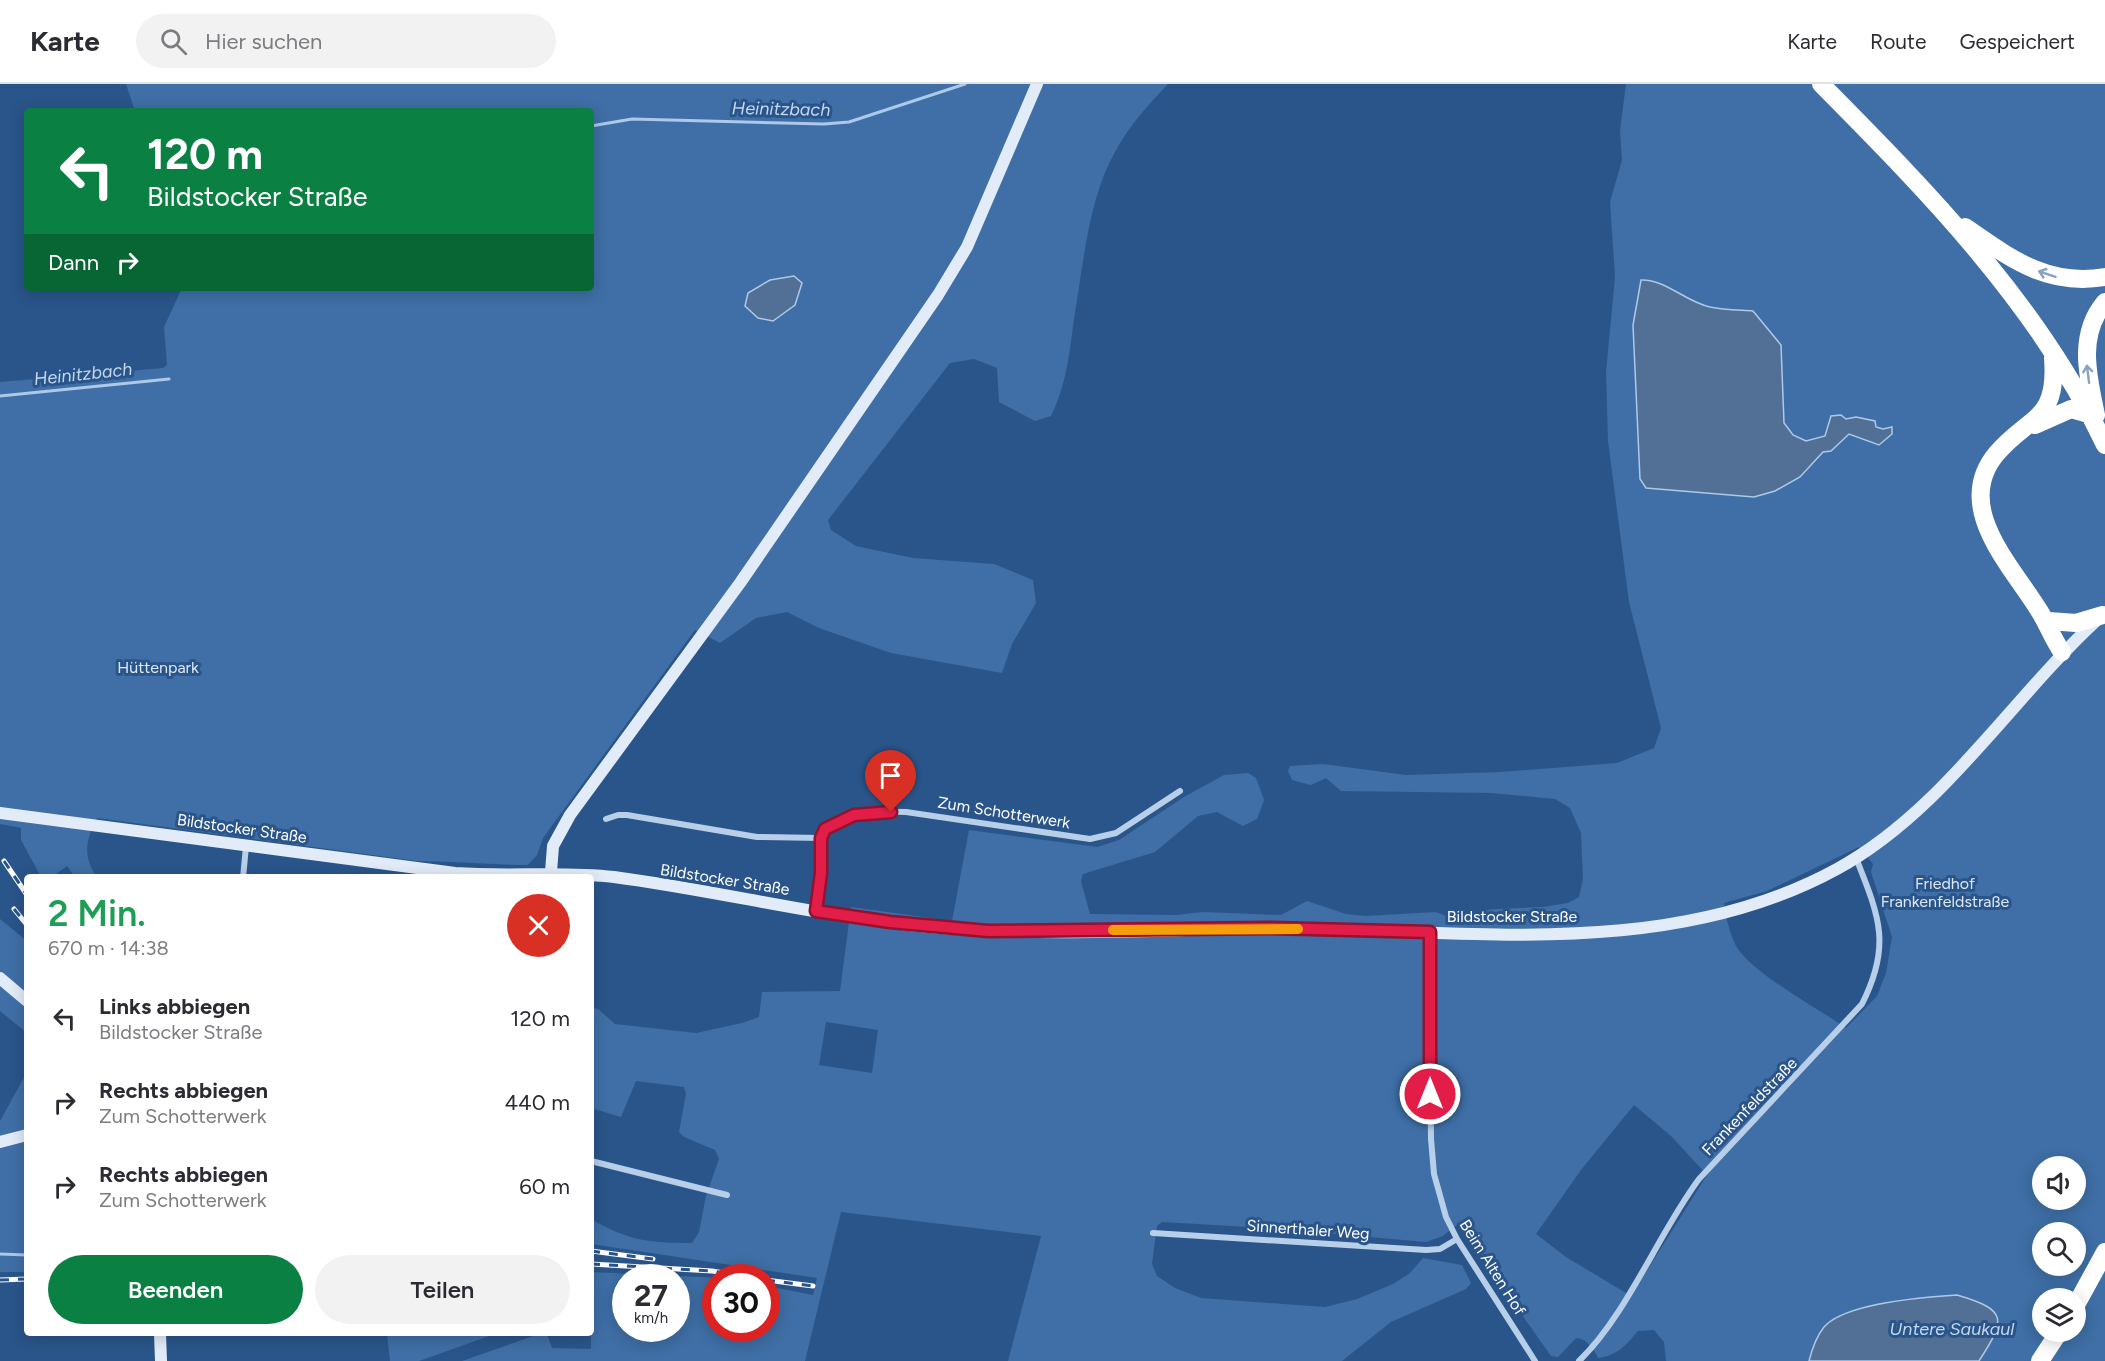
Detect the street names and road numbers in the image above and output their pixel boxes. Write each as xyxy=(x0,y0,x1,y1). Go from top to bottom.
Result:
street label: Zum Schotterwerk xyxy=(936,793,1072,832)
street label: Bildstocker Straße xyxy=(176,810,308,847)
street label: Bildstocker Straße xyxy=(659,860,791,899)
street label: Bildstocker Straße xyxy=(1447,907,1578,926)
street label: Frankenfeldstraße xyxy=(1698,1053,1801,1159)
street label: Sinnerthaler Weg xyxy=(1246,1216,1370,1243)
street label: Beim Alten Hof xyxy=(1456,1216,1530,1319)

